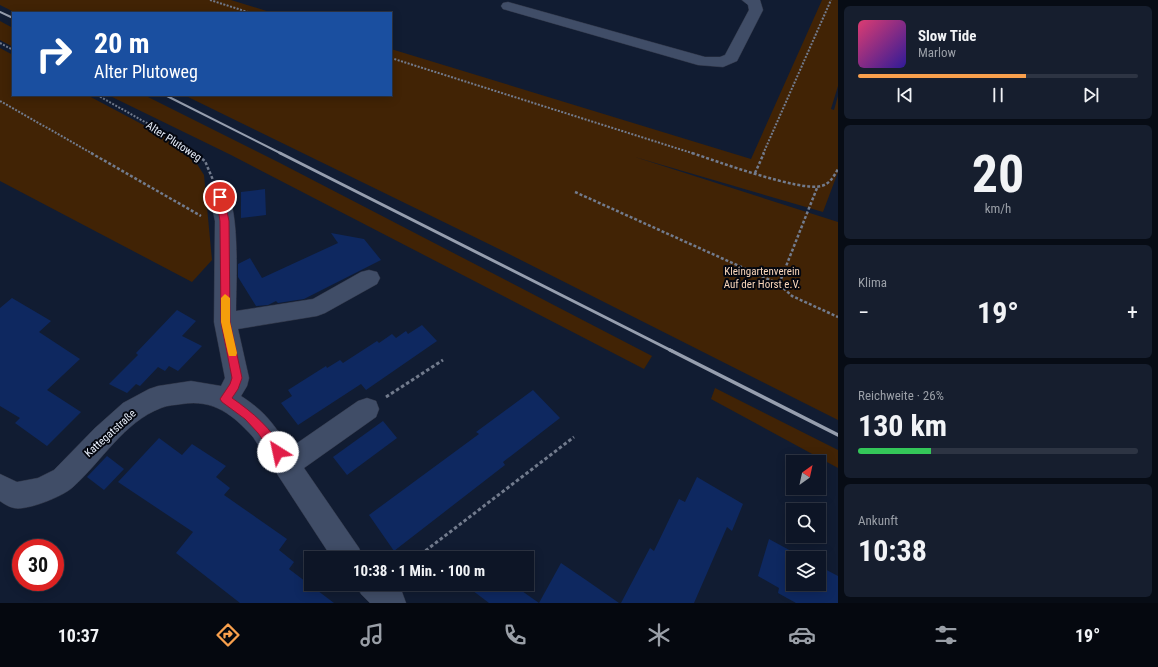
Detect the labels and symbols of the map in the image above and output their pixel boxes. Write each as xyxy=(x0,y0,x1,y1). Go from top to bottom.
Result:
street label: Alter Plutoweg xyxy=(144,119,204,164)
pin xyxy=(203,180,237,214)
park label: Kleingartenverein Auf der Horst e.V. xyxy=(724,265,800,291)
street label: Kattegatstraße xyxy=(82,407,139,460)
position arrow xyxy=(257,431,299,473)
north arrow xyxy=(786,455,826,495)
speed limit sign: 30 xyxy=(12,539,64,591)

